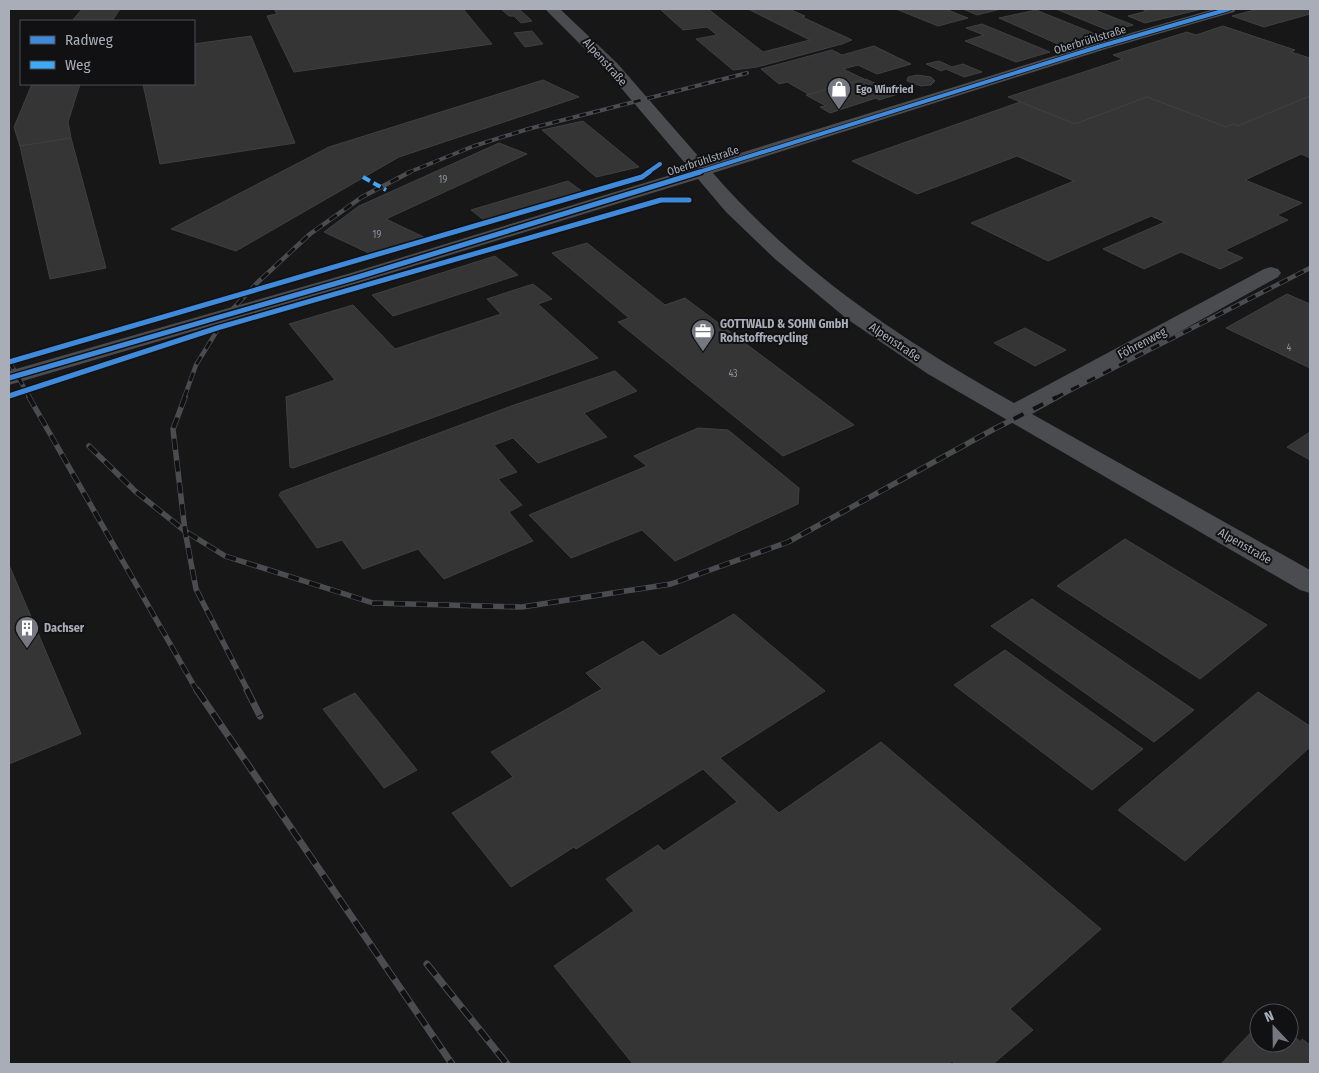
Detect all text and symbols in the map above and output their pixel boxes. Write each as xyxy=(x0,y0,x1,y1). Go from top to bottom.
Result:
legend xyxy=(20,20,195,85)
street label: Oberbrühlstraße xyxy=(1052,23,1128,57)
text: Radweg xyxy=(65,31,113,49)
street label: Alpenstraße xyxy=(580,35,630,89)
text: Weg xyxy=(65,56,91,74)
shop icon: Ego Winfried xyxy=(826,76,852,110)
place label: Ego Winfried xyxy=(856,83,914,96)
street label: Oberbrühlstraße xyxy=(665,143,741,179)
house number: 19 xyxy=(439,174,448,186)
house number: 19 xyxy=(373,229,382,241)
place label: GOTTWALD & SOHN GmbH Rohstoffrecycling xyxy=(720,317,848,345)
office icon: GOTTWALD & SOHN GmbH Rohstoffrecycling xyxy=(690,318,716,352)
street label: Alpenstraße xyxy=(867,320,924,364)
street label: Föhrenweg xyxy=(1115,324,1169,362)
house number: 4 xyxy=(1287,342,1292,354)
house number: 43 xyxy=(728,368,738,380)
street label: Alpenstraße xyxy=(1216,525,1274,567)
building icon: Dachser xyxy=(14,615,40,649)
place label: Dachser xyxy=(44,621,85,635)
north arrow xyxy=(1249,1003,1299,1053)
text: N xyxy=(1262,1007,1276,1026)

